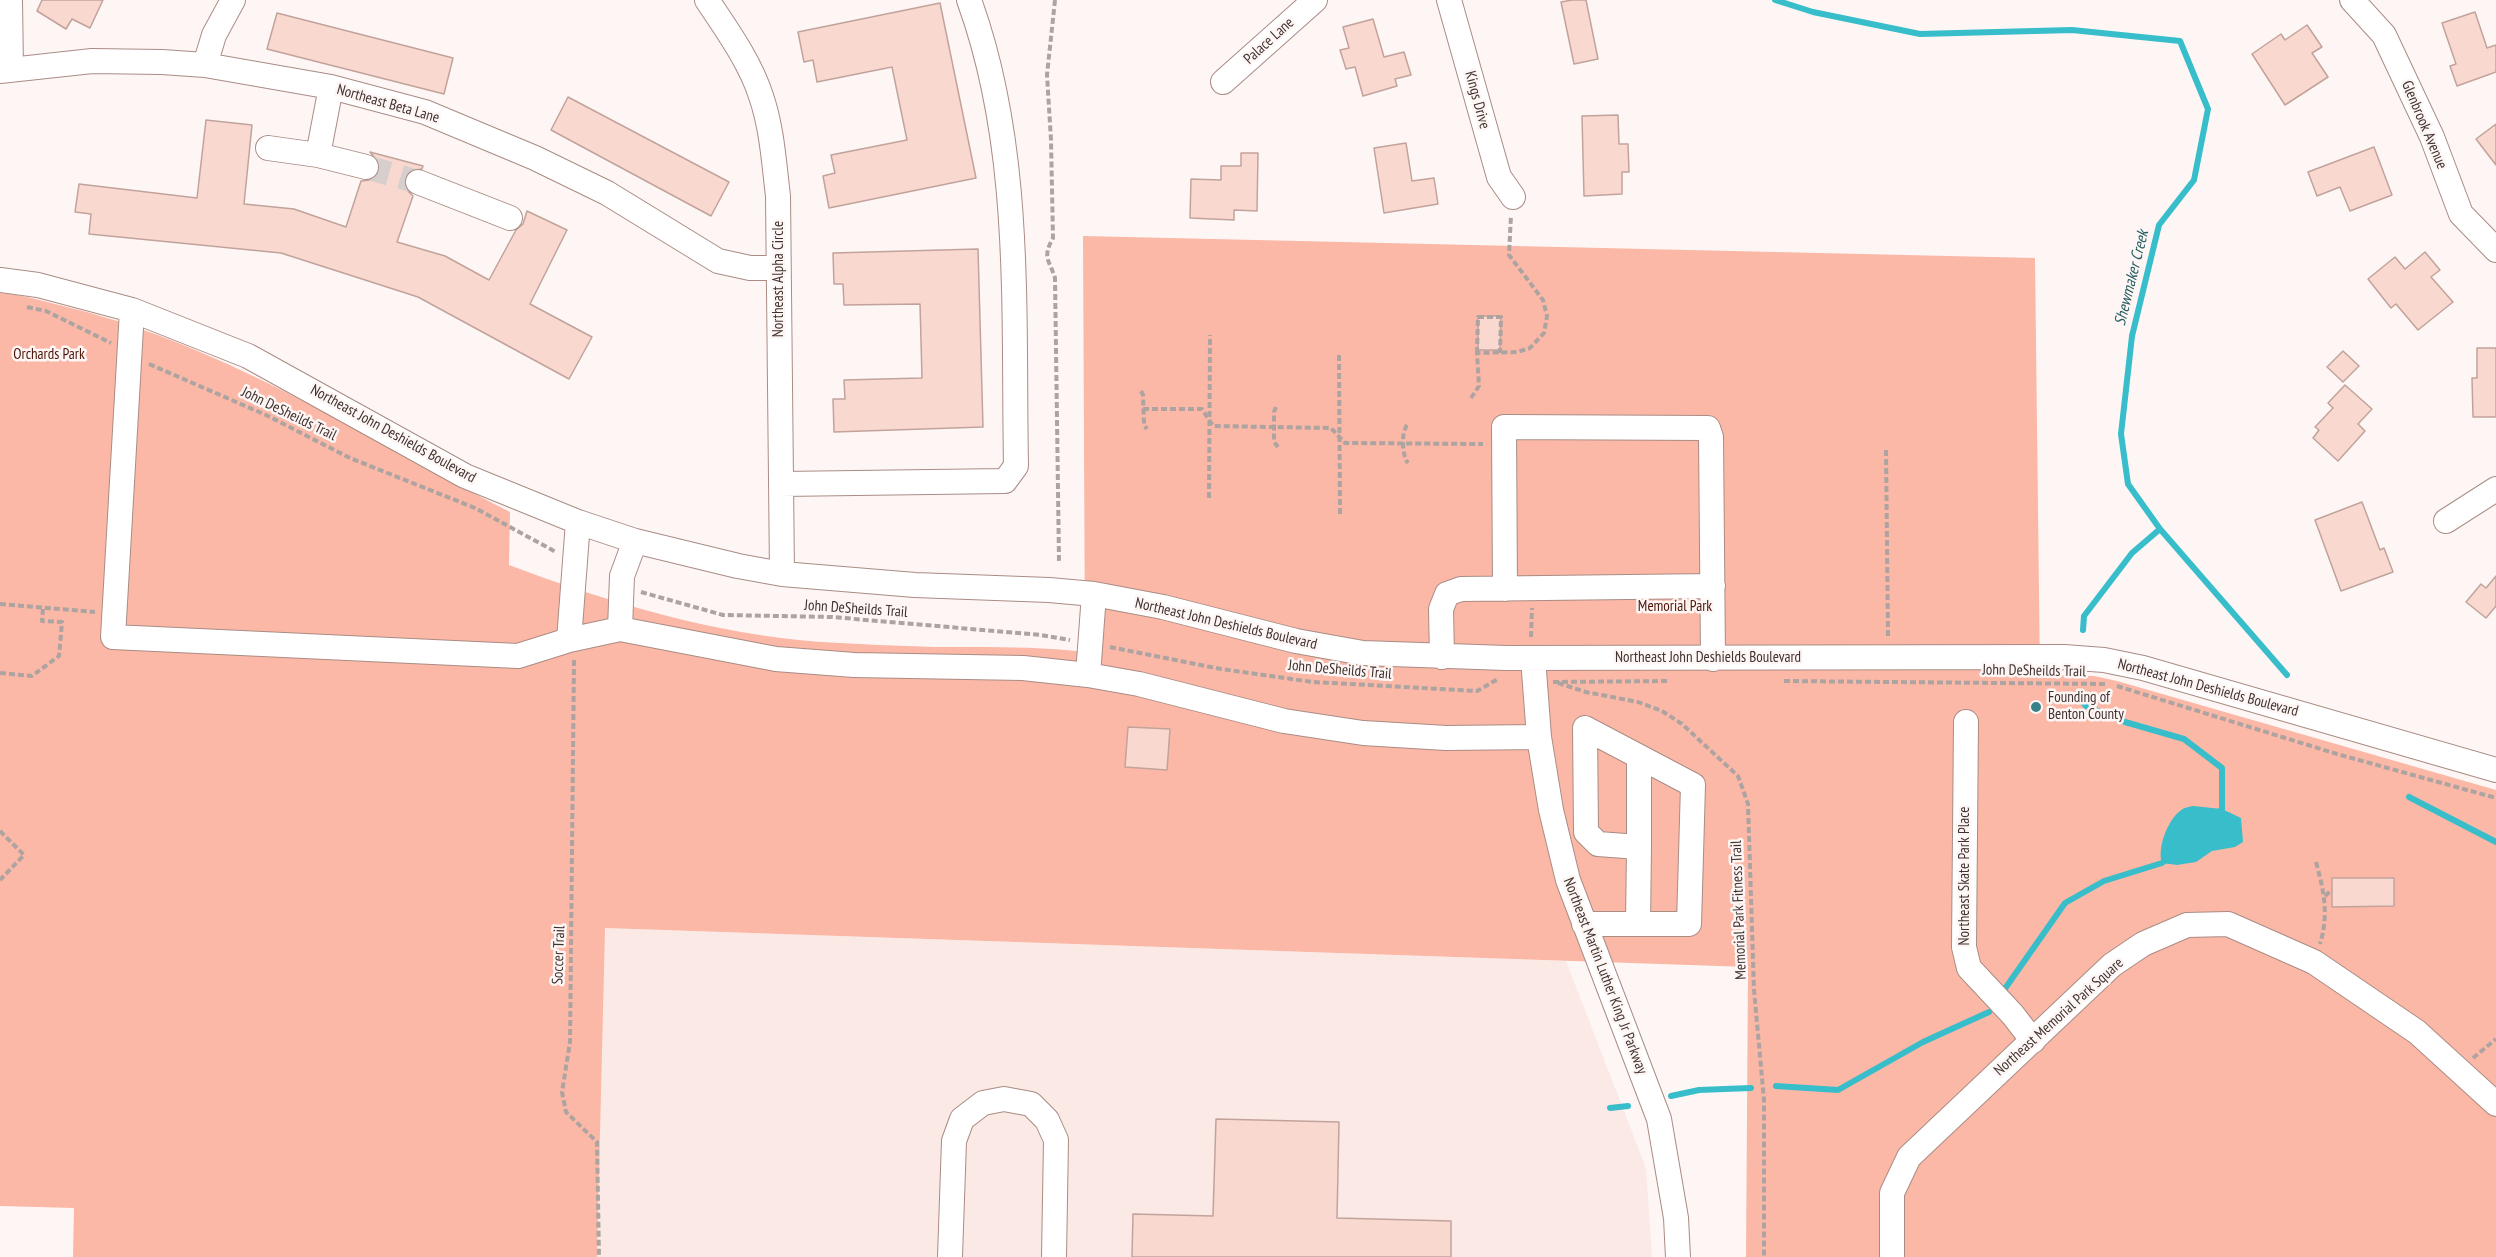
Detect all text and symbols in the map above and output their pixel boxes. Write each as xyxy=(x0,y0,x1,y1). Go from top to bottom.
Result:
street label: Palace Lane xyxy=(1240,14,1298,68)
street label: Kings Drive xyxy=(1461,69,1493,131)
street label: Glenbrook Avenue xyxy=(2397,78,2451,172)
street label: Northeast Beta Lane xyxy=(335,81,441,127)
street label: Northeast Alpha Circle xyxy=(770,221,788,337)
water label: Shewmaker Creek xyxy=(2111,228,2153,328)
park label: Orchards Park xyxy=(13,346,85,364)
street label: Northeast John Deshields Boulevard xyxy=(307,381,479,487)
street label: John DeSheilds Trail xyxy=(239,383,339,445)
street label: Northeast John Deshields Boulevard xyxy=(1133,594,1319,654)
street label: John DeSheilds Trail xyxy=(804,596,908,622)
park label: Memorial Park xyxy=(1638,598,1712,616)
street label: Northeast John Deshields Boulevard xyxy=(1615,649,1801,667)
street label: Northeast John Deshields Boulevard xyxy=(2116,655,2300,721)
street label: John DeSheilds Trail xyxy=(1288,657,1392,683)
street label: John DeSheilds Trail xyxy=(1982,661,2086,681)
place label: Founding of Benton County xyxy=(2048,689,2124,724)
marker: Founding of Benton County xyxy=(2029,700,2043,714)
street label: Northeast Skate Park Place xyxy=(1956,807,1974,945)
street label: Memorial Park Fitness Trail xyxy=(1728,840,1750,980)
street label: Northeast Martin Luther King Jr Parkway xyxy=(1559,875,1651,1077)
street label: Soccer Trail xyxy=(549,925,569,985)
street label: Northeast Memorial Park Square xyxy=(1991,954,2127,1080)

